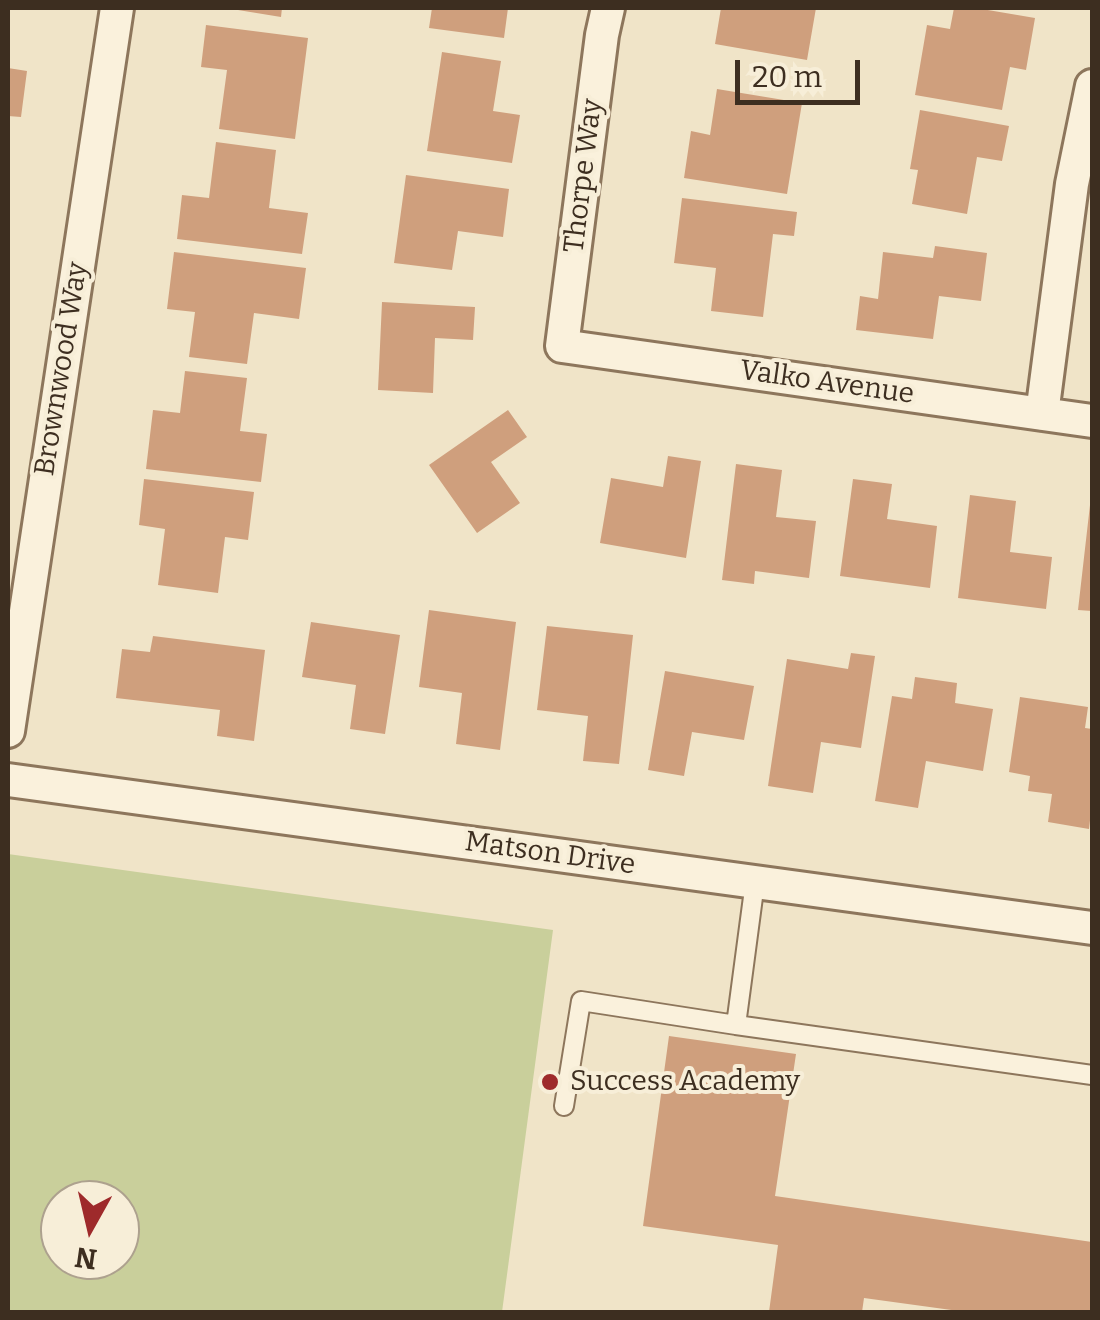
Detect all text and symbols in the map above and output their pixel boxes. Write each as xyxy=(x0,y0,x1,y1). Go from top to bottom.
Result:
scale bar xyxy=(740,40,865,102)
text: 20 m xyxy=(752,59,822,95)
street label: Thorpe Way xyxy=(558,97,610,255)
street label: Brownwood Way xyxy=(29,260,95,478)
street label: Valko Avenue xyxy=(738,354,916,412)
street label: Matson Drive xyxy=(463,825,637,883)
place label: Success Academy xyxy=(570,1065,800,1099)
marker: Success Academy xyxy=(539,1071,561,1093)
north arrow xyxy=(40,1180,140,1280)
text: N xyxy=(73,1240,99,1276)

